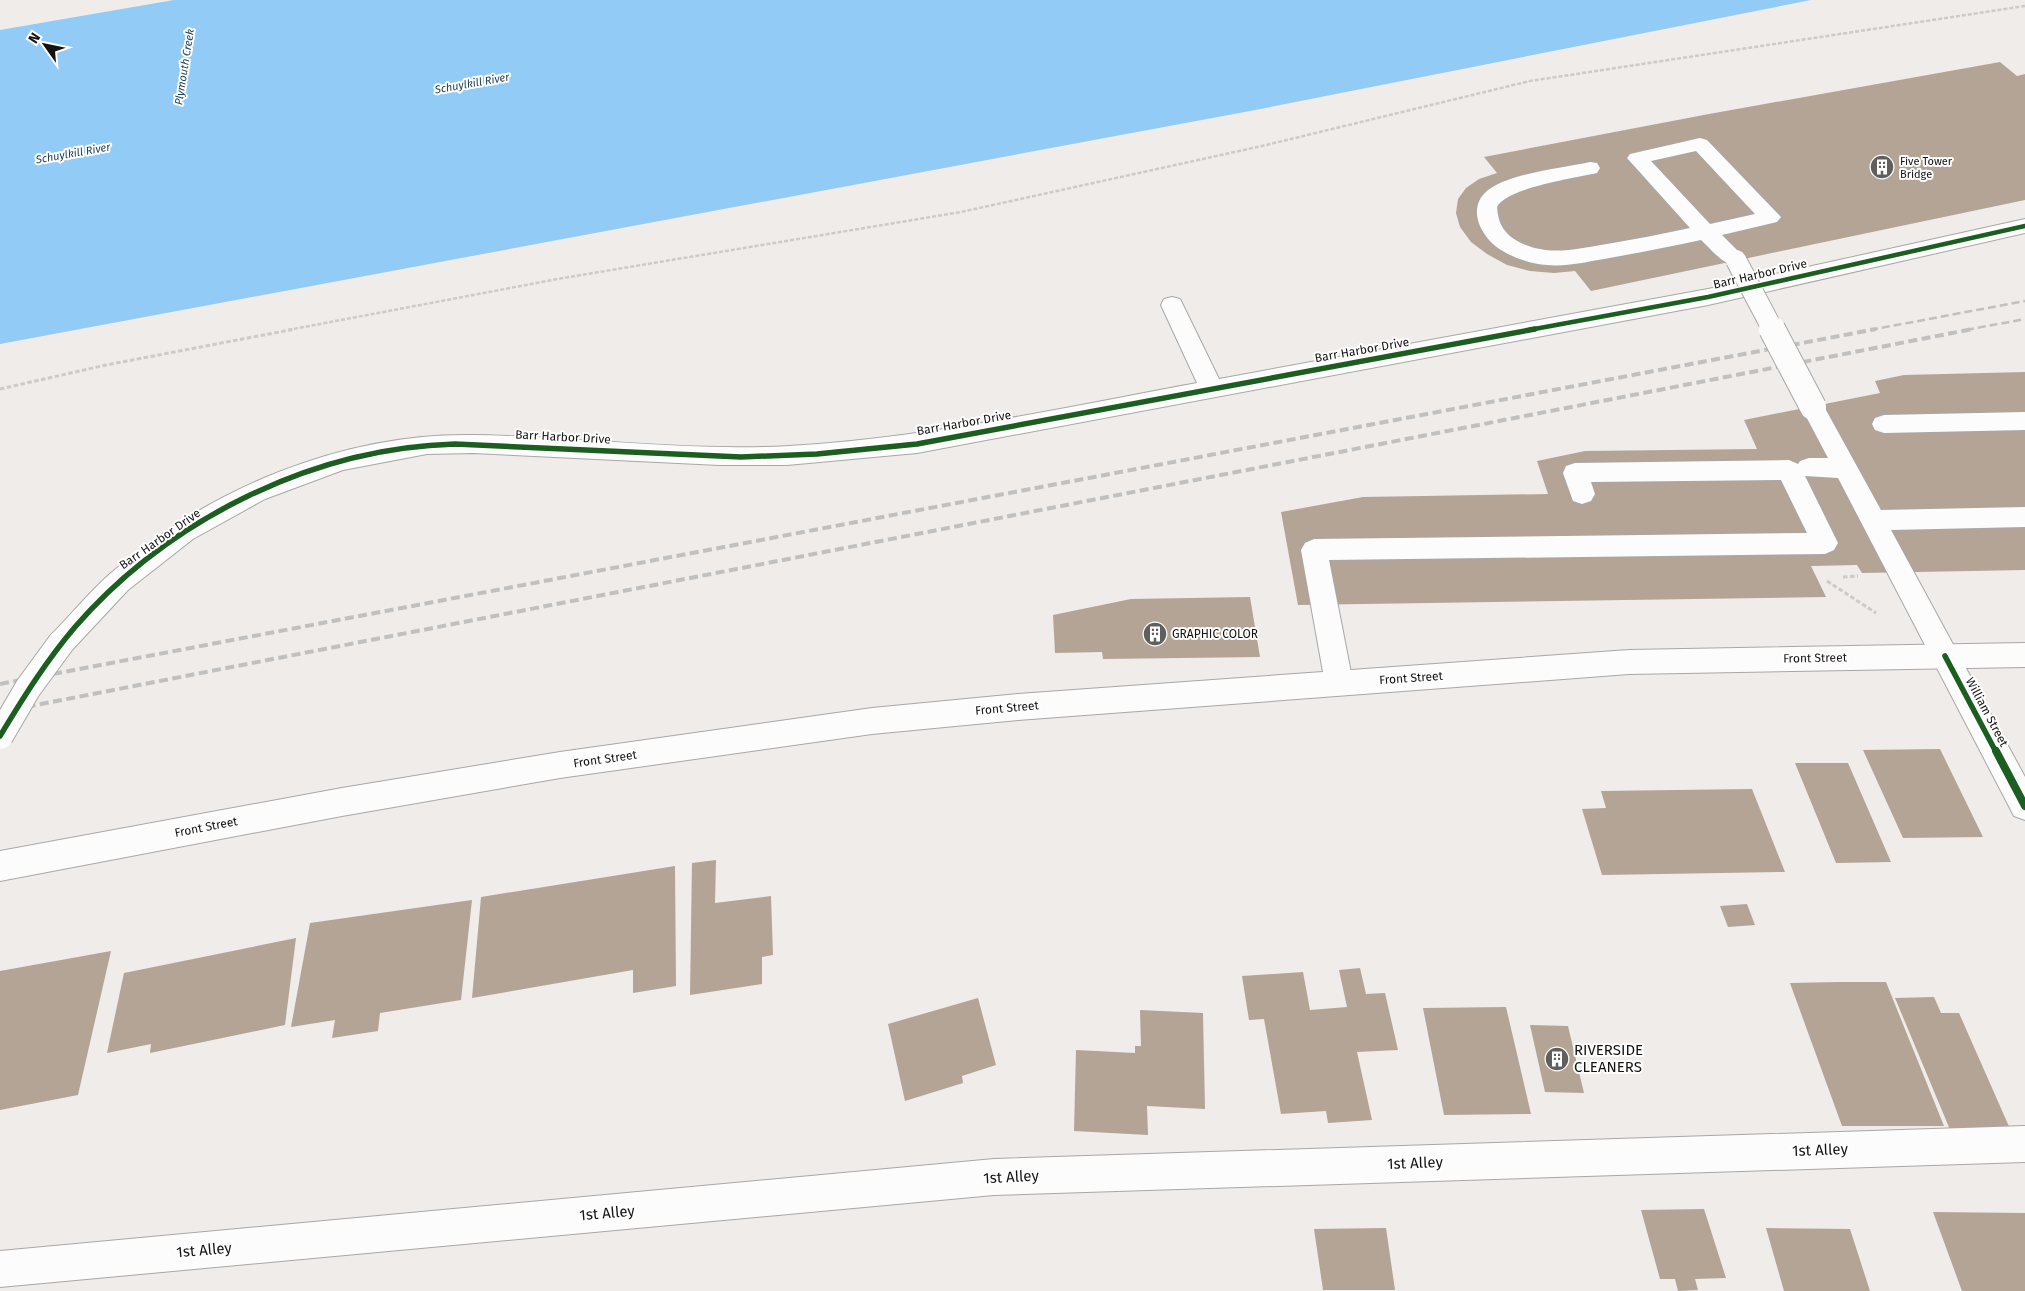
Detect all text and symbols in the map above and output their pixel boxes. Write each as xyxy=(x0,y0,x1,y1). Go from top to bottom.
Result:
north arrow xyxy=(20,20,70,70)
water label: Plymouth Creek xyxy=(172,28,197,106)
text: N xyxy=(25,30,44,47)
water label: Schuylkill River xyxy=(433,70,511,97)
water label: Schuylkill River xyxy=(34,140,112,167)
building icon: Five Tower Bridge xyxy=(1869,154,1895,180)
place label: Five Tower Bridge xyxy=(1900,155,1953,181)
street label: Barr Harbor Drive xyxy=(1712,256,1808,292)
street label: Barr Harbor Drive xyxy=(1314,335,1410,365)
street label: Barr Harbor Drive xyxy=(916,408,1012,438)
street label: Barr Harbor Drive xyxy=(515,428,611,446)
street label: Barr Harbor Drive xyxy=(117,506,203,572)
building icon: GRAPHIC COLOR xyxy=(1142,621,1168,647)
place label: GRAPHIC COLOR xyxy=(1172,627,1258,641)
street label: Front Street xyxy=(1783,650,1848,666)
street label: Front Street xyxy=(1379,669,1444,687)
street label: William Street xyxy=(1963,675,2011,750)
street label: Front Street xyxy=(975,698,1040,718)
street label: Front Street xyxy=(572,748,638,770)
street label: Front Street xyxy=(173,814,239,840)
place label: RIVERSIDE CLEANERS xyxy=(1574,1041,1643,1076)
building icon: RIVERSIDE CLEANERS xyxy=(1544,1046,1570,1072)
street label: 1st Alley xyxy=(1792,1140,1849,1160)
street label: 1st Alley xyxy=(1387,1153,1444,1173)
street label: 1st Alley xyxy=(983,1167,1040,1187)
street label: 1st Alley xyxy=(578,1202,636,1224)
street label: 1st Alley xyxy=(175,1239,233,1261)

